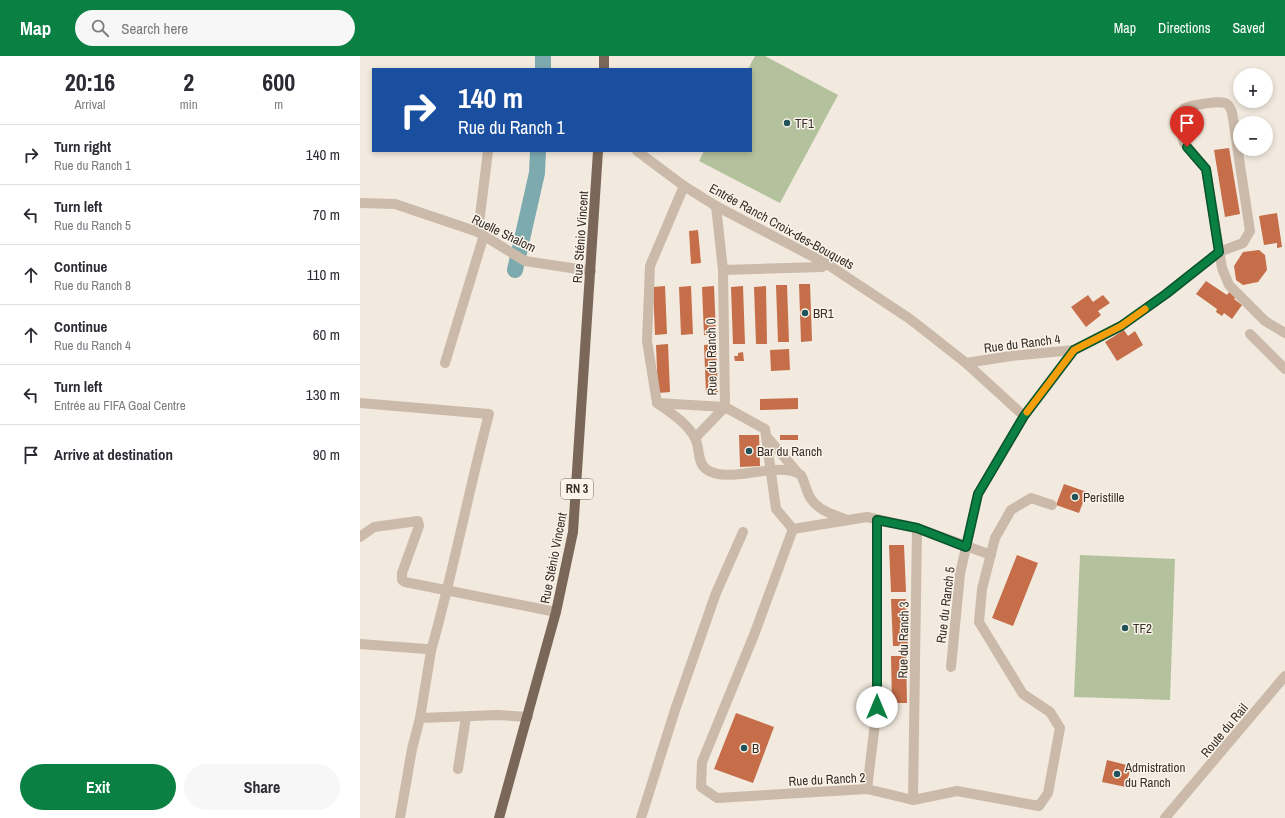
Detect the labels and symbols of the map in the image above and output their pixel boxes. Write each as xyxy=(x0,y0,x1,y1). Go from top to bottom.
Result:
pin xyxy=(1170,106,1204,147)
place label: TF1 xyxy=(795,115,814,132)
marker: TF1 xyxy=(782,118,792,128)
street label: Entrée Ranch Croix-des-Bouquets xyxy=(706,180,857,273)
street label: Rue Sténio Vincent xyxy=(569,190,592,284)
street label: Ruelle Shalom xyxy=(469,211,539,256)
place label: BR1 xyxy=(813,305,834,322)
marker: BR1 xyxy=(800,308,810,318)
street label: Rue du Ranch 0 xyxy=(702,318,721,396)
street label: Rue du Ranch 4 xyxy=(983,330,1061,357)
place label: Bar du Ranch xyxy=(757,443,822,460)
marker: Bar du Ranch xyxy=(744,446,754,456)
road number: RN 3 xyxy=(561,479,593,499)
place label: Peristille xyxy=(1083,489,1125,506)
marker: Peristille xyxy=(1070,492,1080,502)
street label: Rue Sténio Vincent xyxy=(536,511,571,605)
street label: Rue du Ranch 5 xyxy=(932,566,959,644)
street label: Rue du Ranch 3 xyxy=(894,601,913,679)
place label: TF2 xyxy=(1133,620,1152,637)
marker: TF2 xyxy=(1120,623,1130,633)
position arrow xyxy=(856,686,898,728)
street label: Route du Rail xyxy=(1197,700,1252,761)
place label: B xyxy=(752,740,759,757)
marker: B xyxy=(739,743,749,753)
place label: Admistration du Ranch xyxy=(1124,759,1186,791)
street label: Rue du Ranch 2 xyxy=(788,769,866,790)
marker: Admistration du Ranch xyxy=(1112,769,1122,779)

